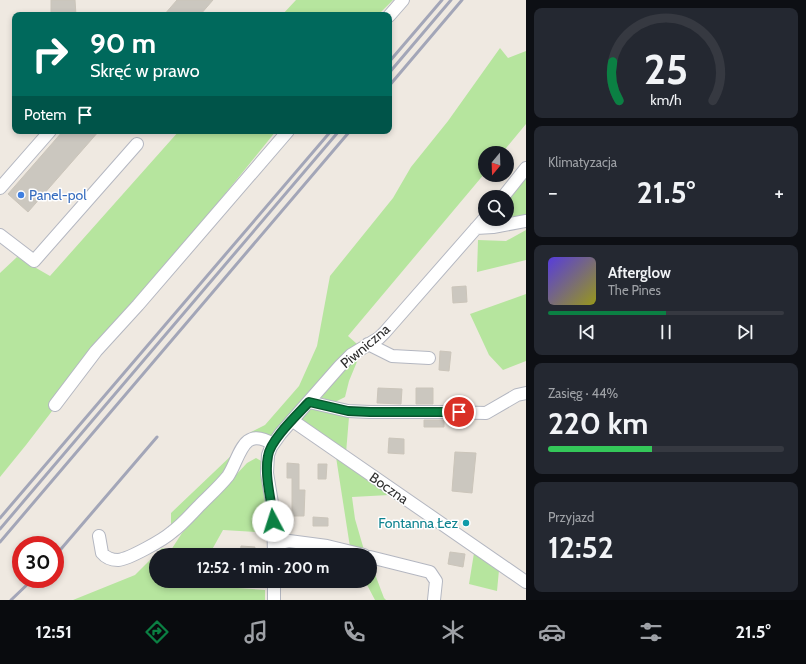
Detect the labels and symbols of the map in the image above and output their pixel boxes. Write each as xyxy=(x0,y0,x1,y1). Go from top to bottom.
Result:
north arrow xyxy=(478,146,514,182)
place label: Panel-pol xyxy=(29,186,87,204)
marker: Panel-pol xyxy=(16,190,26,200)
street label: Piwniczna xyxy=(336,320,394,372)
pin xyxy=(442,395,476,429)
street label: Boczna xyxy=(366,468,412,508)
position arrow xyxy=(252,500,294,542)
place label: Fontanna Łez xyxy=(378,514,458,532)
marker: Fontanna Łez xyxy=(461,518,471,528)
speed limit sign: 30 xyxy=(12,536,64,588)

